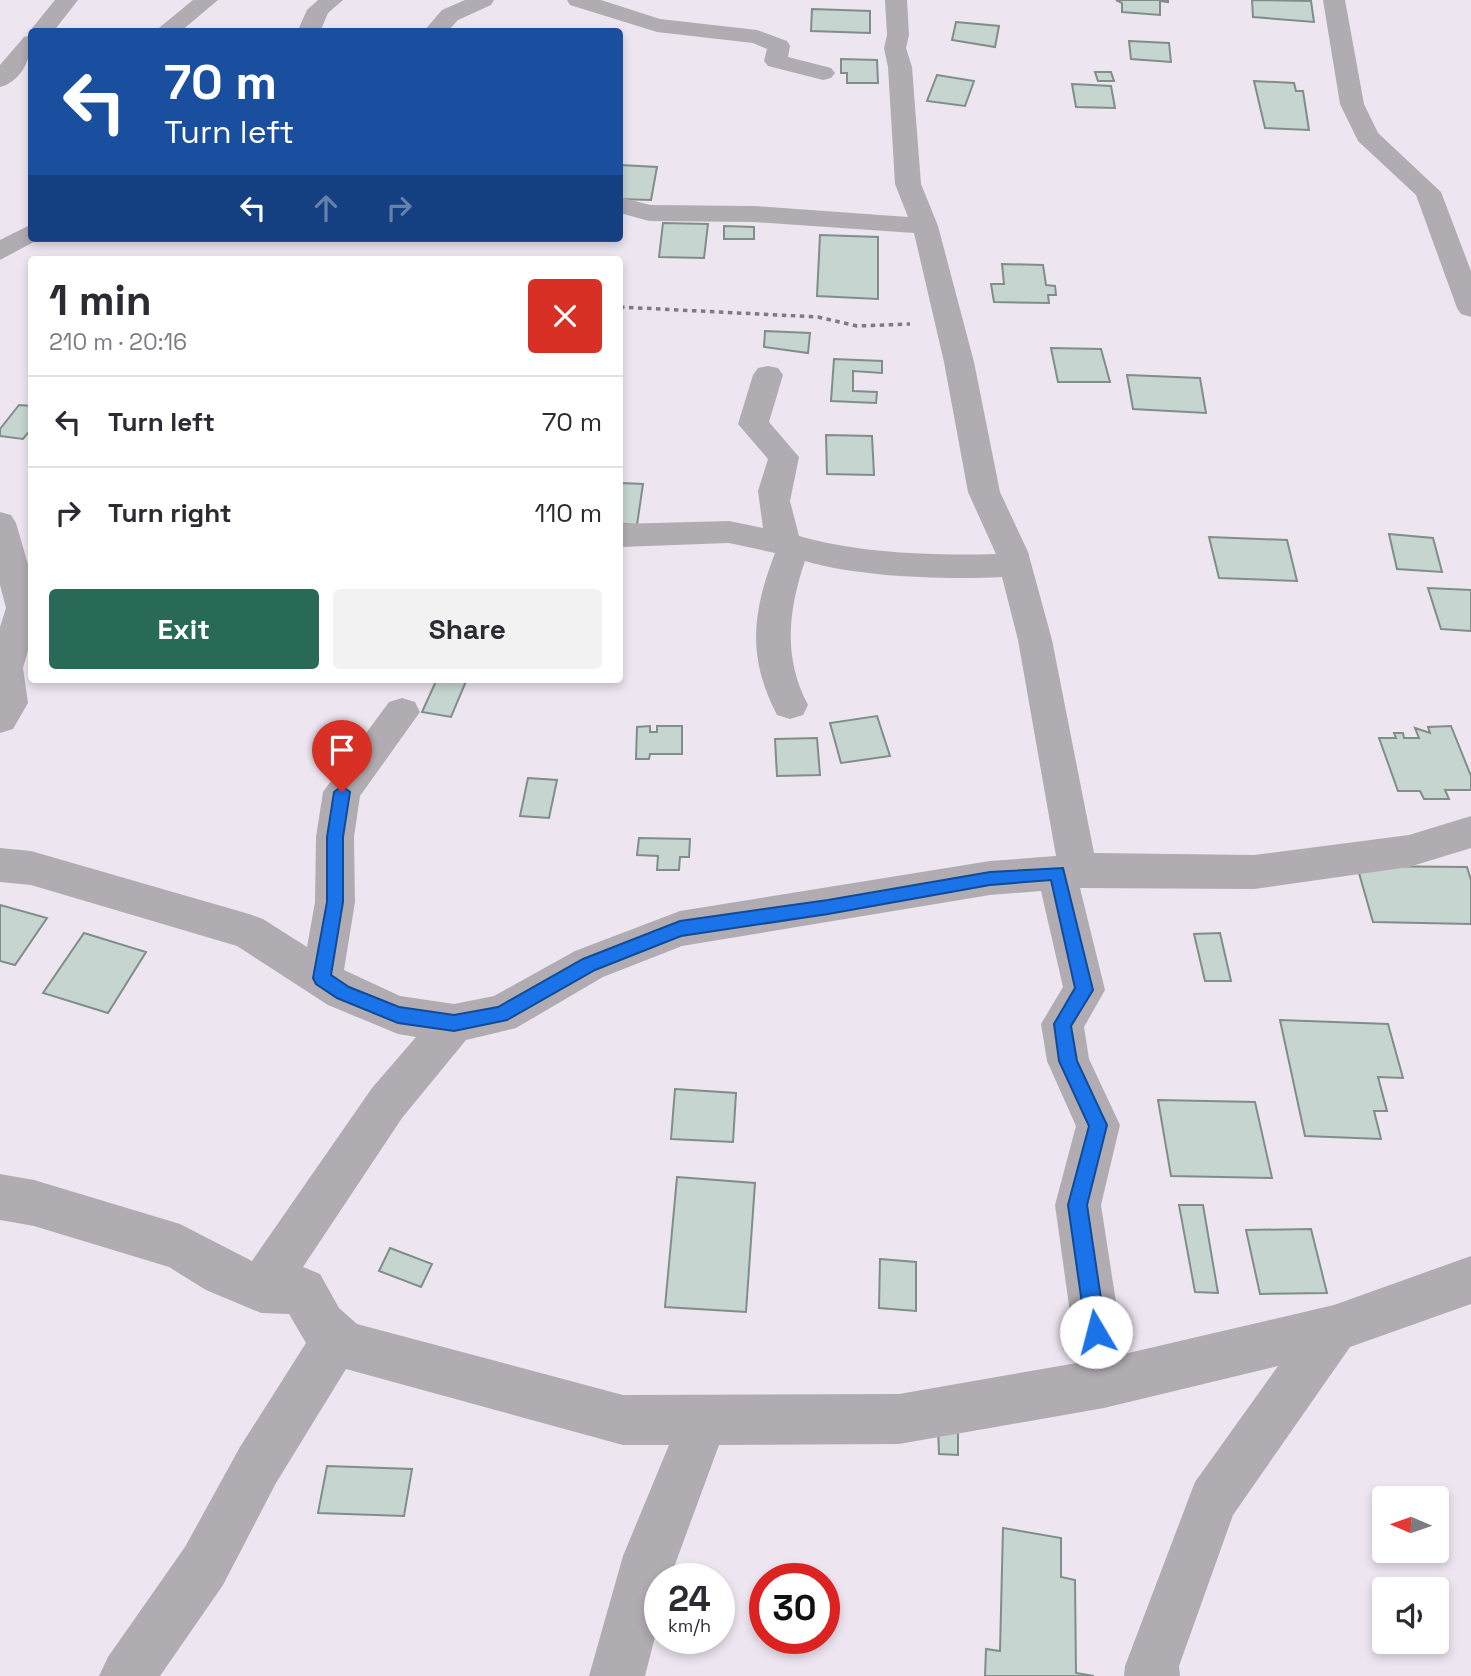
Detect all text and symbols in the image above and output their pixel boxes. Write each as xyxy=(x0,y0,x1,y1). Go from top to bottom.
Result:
text: 70 m xyxy=(164,51,277,113)
icon: left xyxy=(49,56,140,147)
text: Turn left xyxy=(164,112,294,152)
icon: left xyxy=(234,189,272,227)
icon: ahead xyxy=(307,189,345,227)
icon: right xyxy=(380,189,418,227)
text: 1 min xyxy=(49,274,152,327)
button: close xyxy=(528,279,602,353)
text: 210 m · 20:16 xyxy=(49,327,187,357)
icon: left xyxy=(49,403,87,441)
text: Turn left xyxy=(108,405,215,439)
text: 70 m xyxy=(542,405,602,439)
icon: right xyxy=(49,494,87,532)
text: Turn right xyxy=(108,496,232,530)
text: 110 m xyxy=(535,496,602,530)
button: Exit xyxy=(49,589,319,669)
button: Share xyxy=(333,589,602,669)
pin xyxy=(312,720,372,792)
icon: arrive xyxy=(323,731,361,769)
position arrow xyxy=(1059,1295,1133,1369)
north arrow xyxy=(1372,1486,1449,1563)
map controls xyxy=(1372,1486,1449,1654)
speed limit sign: 30 xyxy=(749,1563,840,1654)
text: 24 xyxy=(668,1577,711,1621)
button: sound xyxy=(1372,1577,1449,1654)
text: km/h xyxy=(668,1614,711,1637)

